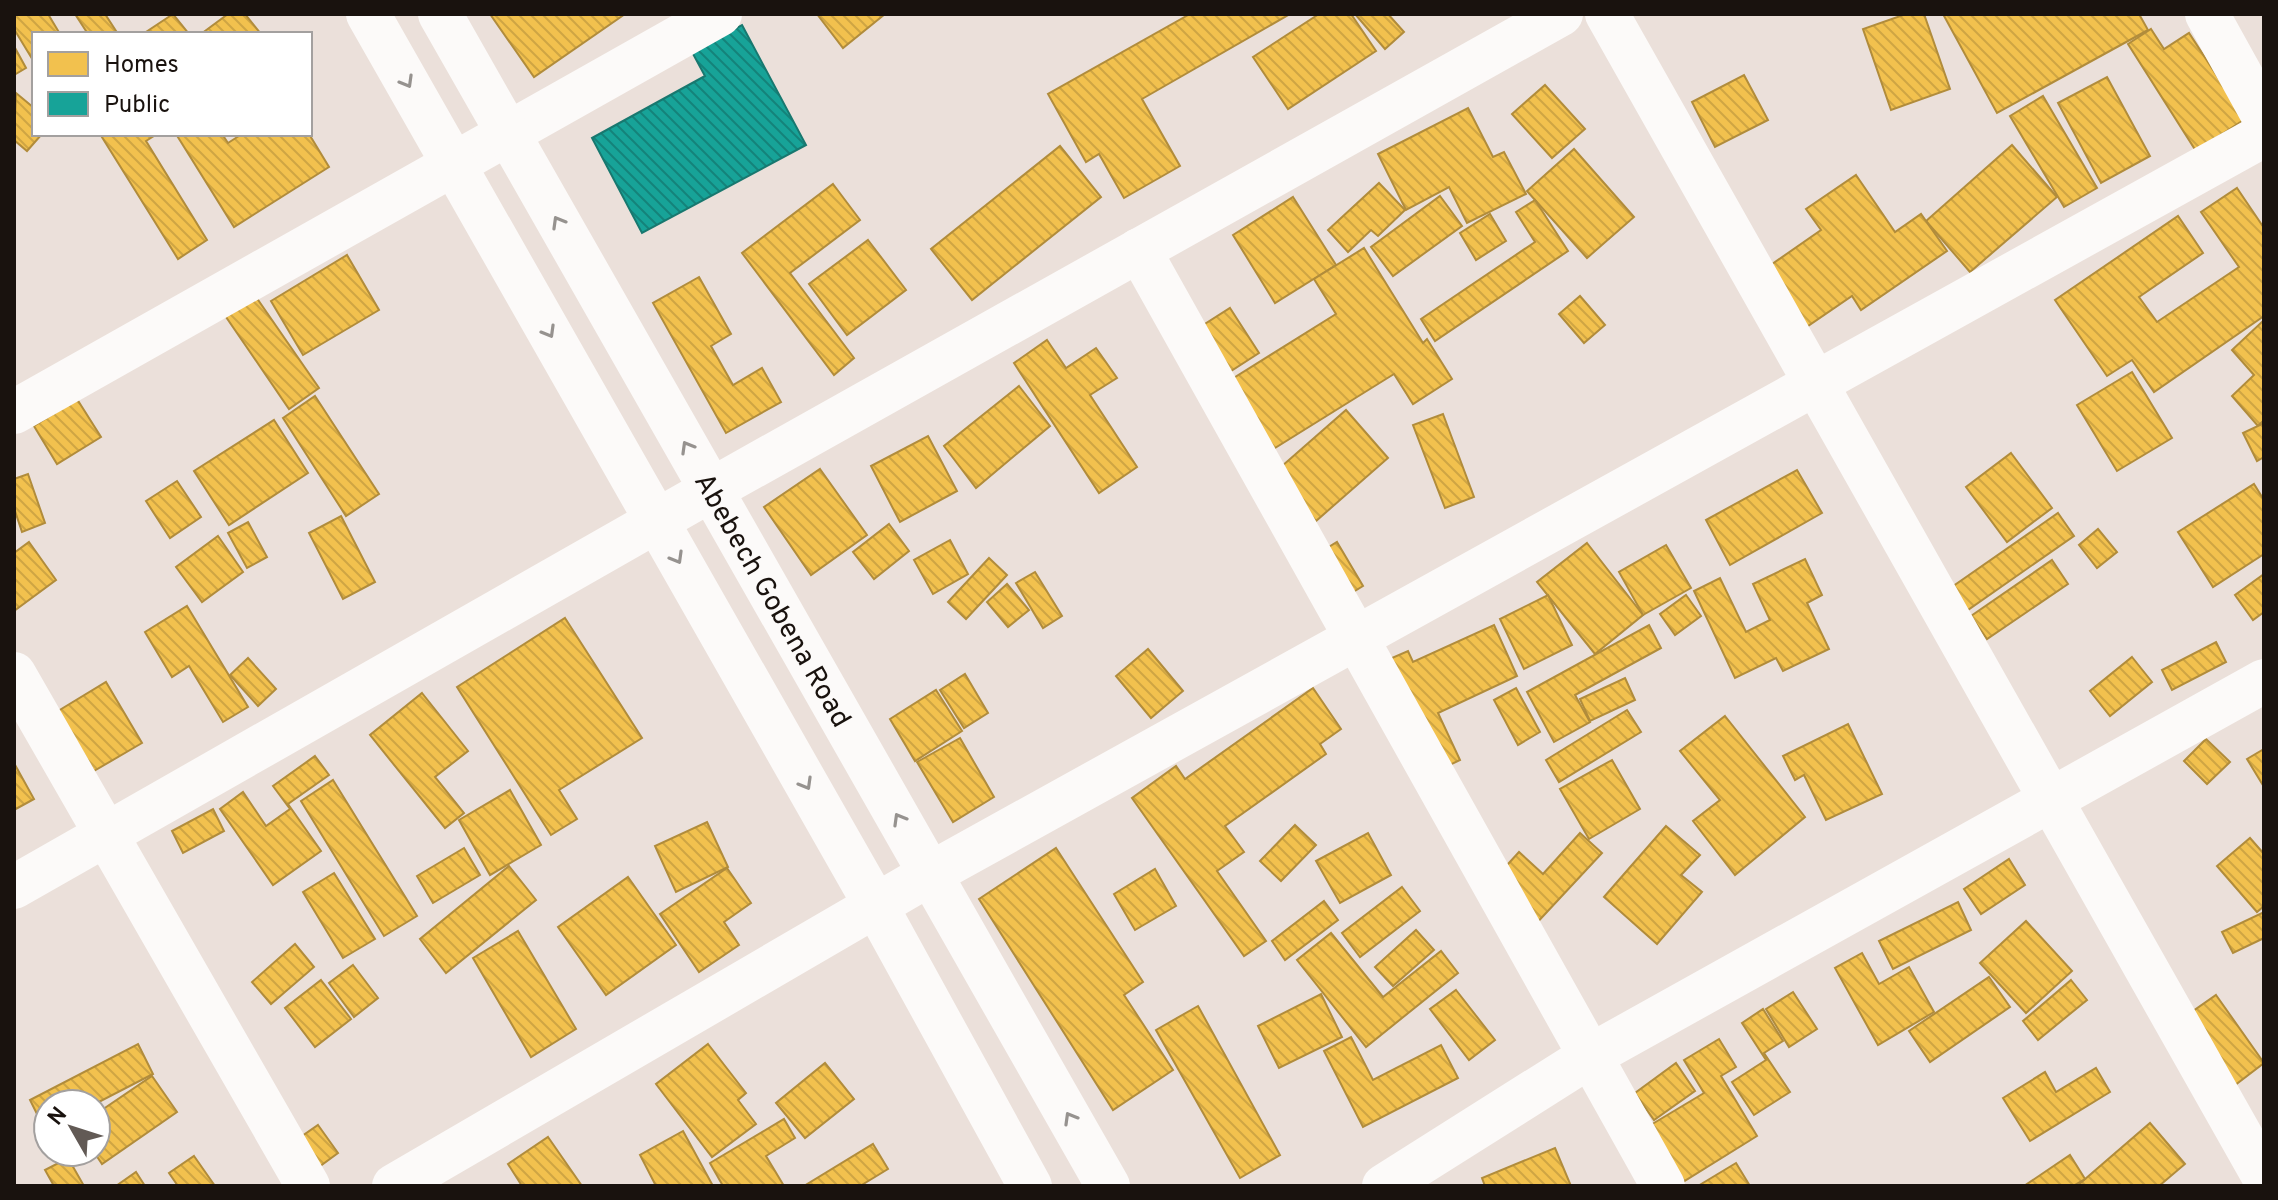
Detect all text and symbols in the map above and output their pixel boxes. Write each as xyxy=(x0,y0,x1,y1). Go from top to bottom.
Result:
legend xyxy=(32,32,312,136)
text: Homes xyxy=(104,51,179,81)
one-way arrow xyxy=(397,74,412,88)
text: Public xyxy=(104,91,170,121)
one-way arrow xyxy=(552,216,568,231)
one-way arrow xyxy=(539,323,555,338)
one-way arrow xyxy=(681,442,697,456)
street label: Abebech Gobena Road xyxy=(684,467,858,735)
one-way arrow xyxy=(667,549,683,564)
one-way arrow xyxy=(796,775,812,790)
one-way arrow xyxy=(893,814,909,828)
north arrow xyxy=(32,1088,112,1168)
text: N xyxy=(43,1102,74,1132)
one-way arrow xyxy=(1064,1112,1079,1126)

